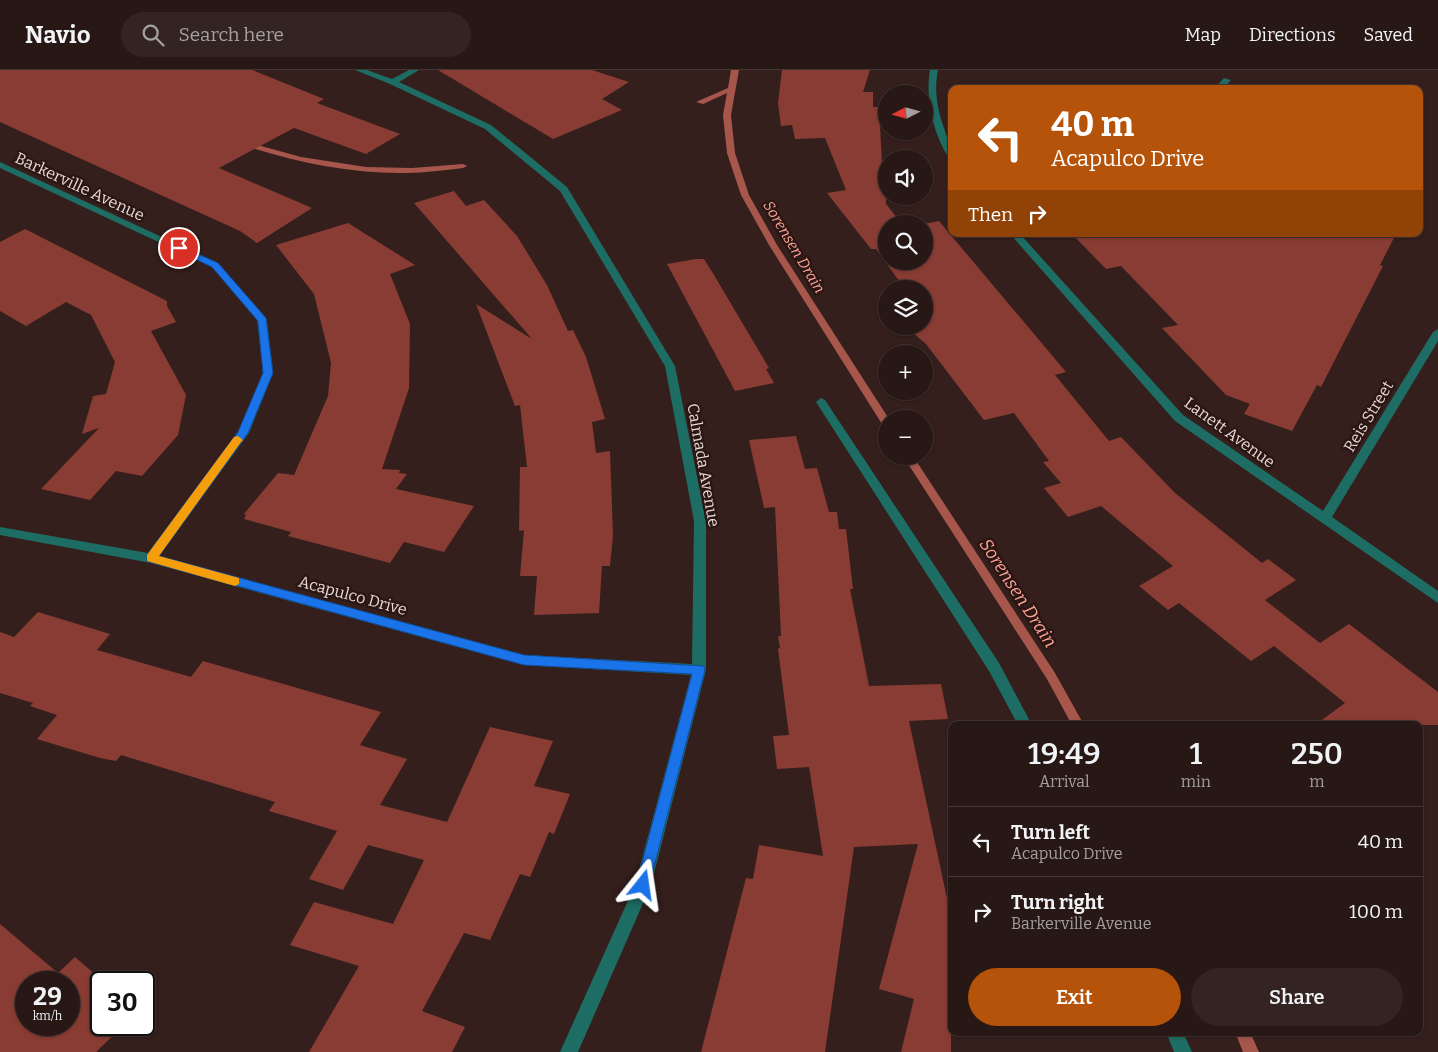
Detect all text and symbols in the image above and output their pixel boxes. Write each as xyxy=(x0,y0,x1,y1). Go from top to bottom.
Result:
search box xyxy=(121,12,471,57)
text: Navio xyxy=(25,21,91,49)
icon: search xyxy=(139,21,167,49)
text: Search here xyxy=(179,23,284,46)
text: Map xyxy=(1185,24,1221,46)
text: Directions xyxy=(1249,24,1336,46)
text: Saved xyxy=(1364,24,1413,46)
north arrow xyxy=(878,85,932,140)
map controls xyxy=(878,85,933,465)
text: 40 m xyxy=(1051,103,1134,145)
icon: left xyxy=(968,105,1033,170)
text: Acapulco Drive xyxy=(1051,145,1204,172)
street label: Barkerville Avenue xyxy=(12,148,147,225)
button: sound xyxy=(878,150,933,205)
water label: Sorensen Drain xyxy=(759,198,829,296)
icon: right xyxy=(1023,200,1051,228)
text: Then xyxy=(968,203,1013,226)
button: search xyxy=(878,215,933,270)
pin xyxy=(158,227,200,269)
icon: arrive xyxy=(165,234,193,262)
button: layers xyxy=(878,280,933,335)
button: + xyxy=(878,345,933,400)
street label: Reis Street xyxy=(1340,377,1397,455)
street label: Lanett Avenue xyxy=(1181,393,1279,472)
street label: Calmada Avenue xyxy=(683,402,724,528)
button: − xyxy=(878,410,933,465)
water label: Sorensen Drain xyxy=(975,534,1061,652)
street label: Acapulco Drive xyxy=(297,572,409,619)
text: 19:49 xyxy=(1028,736,1101,772)
text: 1 xyxy=(1189,736,1202,772)
text: 250 xyxy=(1291,736,1343,772)
text: Arrival xyxy=(1039,772,1090,791)
text: min xyxy=(1181,772,1211,791)
text: m xyxy=(1309,772,1325,791)
text: Turn left xyxy=(1011,821,1090,844)
icon: left xyxy=(968,828,996,856)
text: 40 m xyxy=(1358,830,1403,853)
text: Acapulco Drive xyxy=(1011,844,1123,863)
position arrow xyxy=(616,858,668,910)
text: Turn right xyxy=(1011,891,1104,914)
icon: right xyxy=(968,898,996,926)
text: 100 m xyxy=(1349,900,1403,923)
text: Barkerville Avenue xyxy=(1011,914,1151,933)
button: Exit xyxy=(968,968,1181,1026)
button: Share xyxy=(1191,968,1403,1026)
speed limit sign: 30 xyxy=(90,971,155,1036)
text: 29 xyxy=(33,982,62,1012)
text: km/h xyxy=(33,1009,62,1023)

